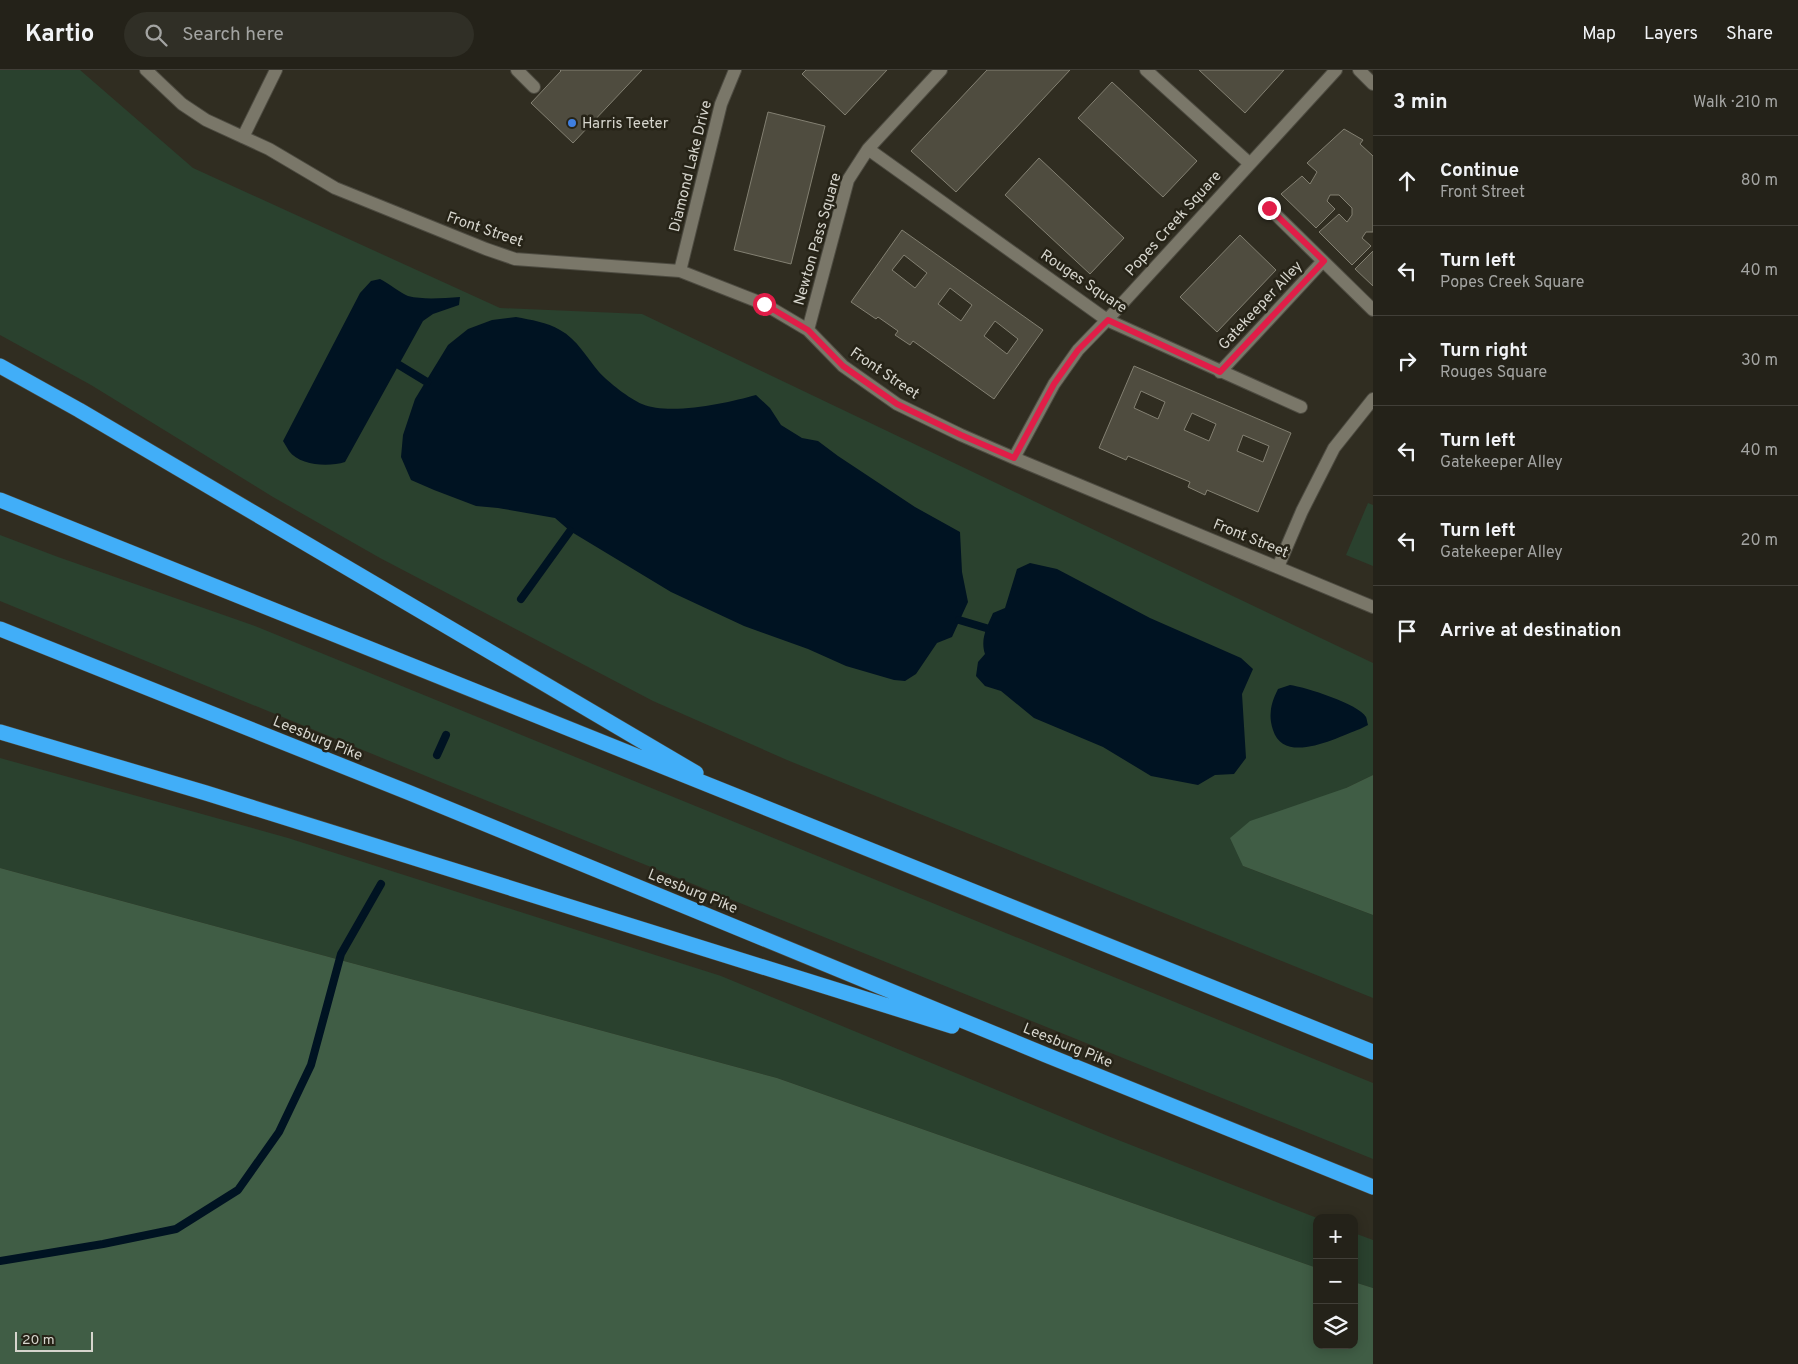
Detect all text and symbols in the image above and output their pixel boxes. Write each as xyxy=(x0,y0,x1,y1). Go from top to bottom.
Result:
search box xyxy=(124,12,474,57)
text: Kartio xyxy=(25,20,94,50)
icon: search xyxy=(142,21,170,49)
text: Search here xyxy=(182,23,284,47)
text: Map xyxy=(1582,23,1616,46)
text: Layers xyxy=(1644,23,1698,46)
text: Share xyxy=(1726,23,1773,46)
text: 3 min xyxy=(1393,89,1448,116)
text: Walk · 210 m xyxy=(1693,93,1778,113)
street label: Diamond Lake Drive xyxy=(666,99,717,234)
place label: Harris Teeter xyxy=(582,115,669,134)
marker: Harris Teeter xyxy=(566,117,578,129)
text: Continue xyxy=(1440,159,1519,183)
street label: Popes Creek Square xyxy=(1122,167,1226,281)
icon: ahead xyxy=(1393,167,1421,195)
street label: Newton Pass Square xyxy=(790,171,846,308)
text: 80 m xyxy=(1741,171,1778,191)
text: Front Street xyxy=(1440,183,1525,203)
route end xyxy=(1258,197,1281,220)
street label: Front Street xyxy=(444,208,525,252)
street label: Rouges Square xyxy=(1036,246,1130,318)
text: Turn left xyxy=(1440,249,1516,273)
street label: Gatekeeper Alley xyxy=(1215,257,1307,355)
icon: left xyxy=(1393,257,1421,285)
text: 40 m xyxy=(1740,261,1778,281)
text: Popes Creek Square xyxy=(1440,273,1584,293)
route start xyxy=(753,293,776,316)
text: Turn right xyxy=(1440,339,1528,363)
street label: Front Street xyxy=(846,344,923,404)
icon: right xyxy=(1393,347,1421,375)
text: 30 m xyxy=(1741,351,1778,371)
text: Rouges Square xyxy=(1440,363,1547,383)
text: Turn left xyxy=(1440,429,1516,453)
icon: left xyxy=(1393,437,1421,465)
text: 40 m xyxy=(1740,441,1778,461)
text: Gatekeeper Alley xyxy=(1440,453,1563,473)
street label: Front Street xyxy=(1210,516,1291,563)
text: Turn left xyxy=(1440,519,1516,543)
icon: left xyxy=(1393,527,1421,555)
text: 20 m xyxy=(1741,531,1778,551)
text: Gatekeeper Alley xyxy=(1440,543,1563,563)
icon: arrive xyxy=(1393,617,1421,645)
text: Arrive at destination xyxy=(1440,619,1621,643)
street label: Leesburg Pike xyxy=(270,713,365,766)
street label: Leesburg Pike xyxy=(645,866,740,919)
street label: Leesburg Pike xyxy=(1020,1020,1115,1073)
map controls xyxy=(1313,1214,1358,1349)
button: + xyxy=(1313,1214,1358,1259)
button: − xyxy=(1313,1259,1358,1304)
button: layers xyxy=(1313,1304,1358,1349)
scale bar xyxy=(15,1329,92,1352)
text: 20 m xyxy=(22,1332,55,1349)

